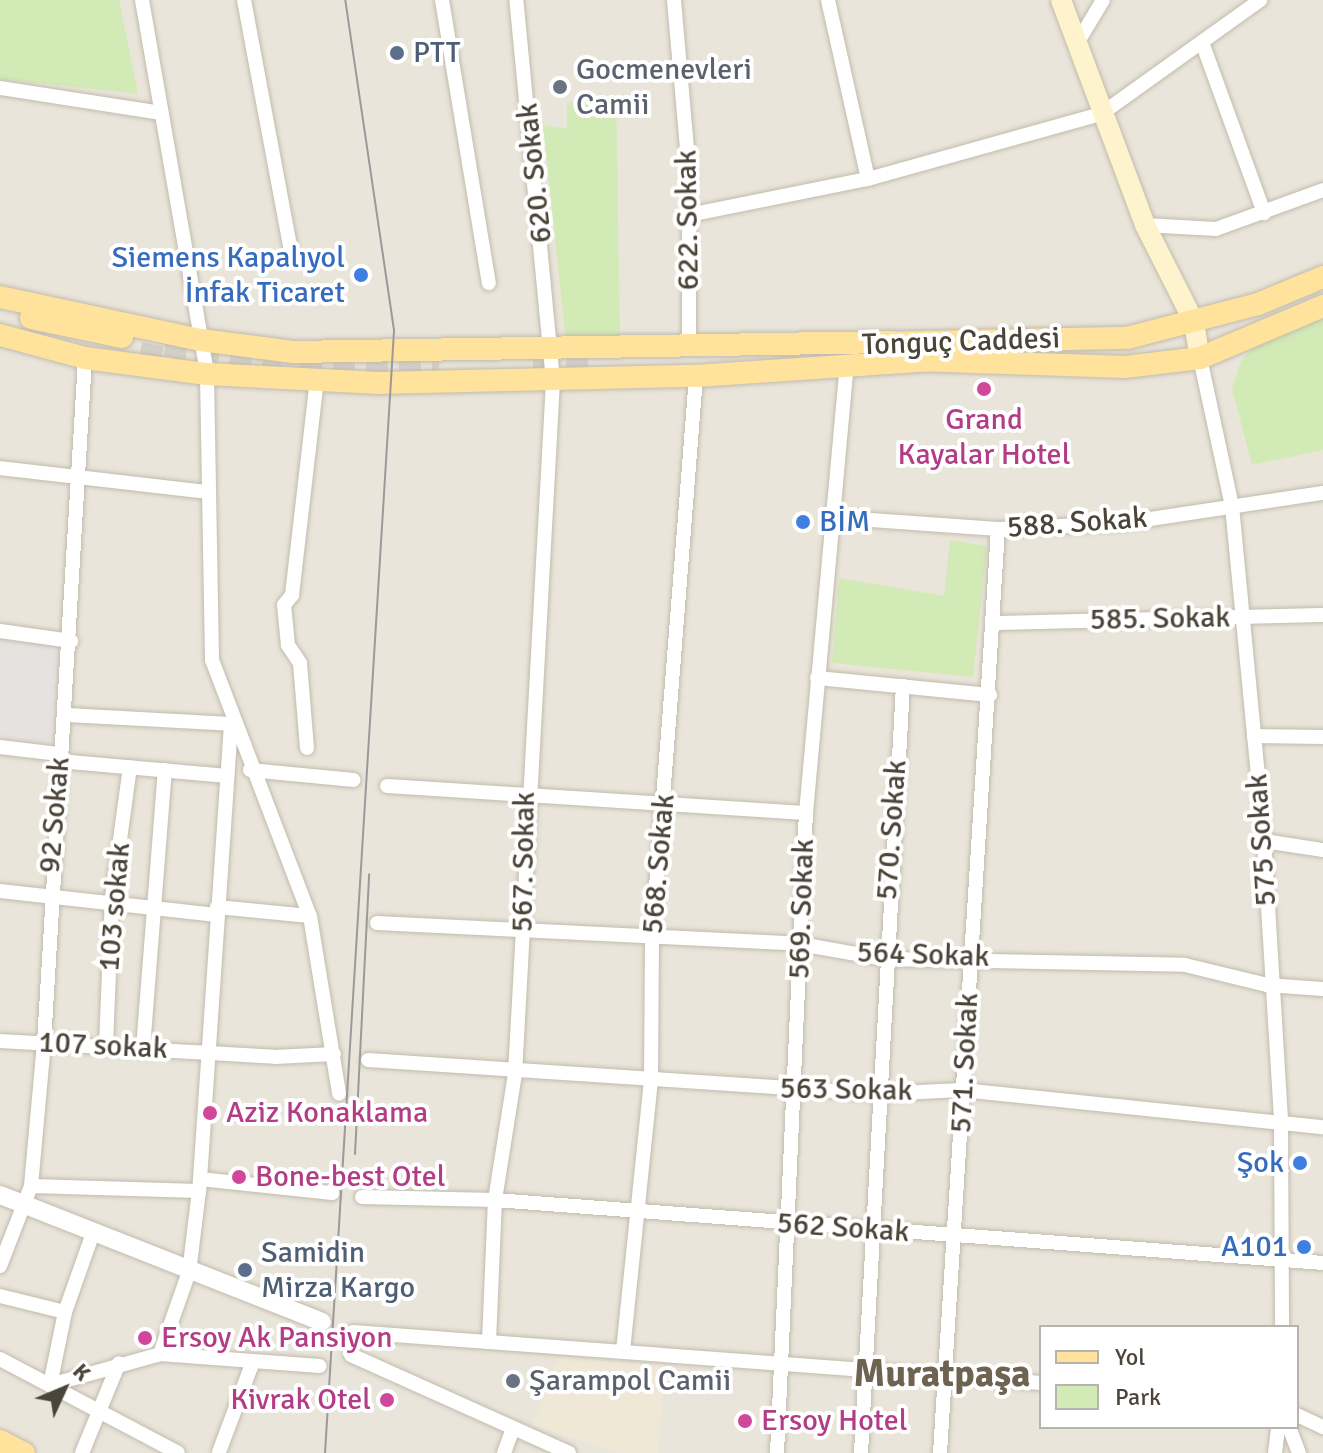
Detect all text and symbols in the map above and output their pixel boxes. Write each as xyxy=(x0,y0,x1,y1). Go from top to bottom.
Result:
place label: PTT xyxy=(413,35,460,71)
marker: PTT xyxy=(388,44,406,62)
place label: Gocmenevleri Camii xyxy=(576,52,752,122)
marker: Gocmenevleri Camii xyxy=(551,78,569,96)
street label: 620. Sokak xyxy=(510,101,560,245)
street label: 622. Sokak xyxy=(669,149,707,291)
place label: Siemens Kapalıyol İnfak Ticaret xyxy=(111,240,345,310)
marker: Siemens Kapalıyol İnfak Ticaret xyxy=(352,266,370,284)
street label: Tonguç Caddesi xyxy=(861,321,1061,363)
marker: Grand Kayalar Hotel xyxy=(975,380,993,398)
place label: Grand Kayalar Hotel xyxy=(898,402,1070,472)
street label: 588. Sokak xyxy=(1006,500,1148,546)
place label: BİM xyxy=(819,504,870,540)
marker: BİM xyxy=(794,513,812,531)
street label: 585. Sokak xyxy=(1089,600,1231,638)
street label: 92 Sokak xyxy=(32,755,78,875)
street label: 570. Sokak xyxy=(869,759,915,901)
street label: 575 Sokak xyxy=(1239,773,1285,907)
street label: 567. Sokak xyxy=(505,791,543,933)
street label: 568. Sokak xyxy=(635,792,683,936)
street label: 569. Sokak xyxy=(782,838,822,980)
street label: 103 sokak xyxy=(91,841,139,973)
street label: 564 Sokak xyxy=(856,935,990,975)
street label: 571. Sokak xyxy=(943,992,987,1134)
street label: 107 sokak xyxy=(38,1025,168,1067)
street label: 563 Sokak xyxy=(779,1071,913,1109)
place label: Aziz Konaklama xyxy=(226,1095,428,1131)
marker: Aziz Konaklama xyxy=(201,1104,219,1122)
place label: Şok xyxy=(1237,1145,1284,1181)
marker: Şok xyxy=(1291,1154,1309,1172)
place label: Bone-best Otel xyxy=(255,1159,445,1195)
marker: Bone-best Otel xyxy=(230,1168,248,1186)
street label: 562 Sokak xyxy=(776,1205,910,1251)
place label: A101 xyxy=(1221,1229,1288,1265)
place label: Samidin Mirza Kargo xyxy=(261,1235,415,1306)
marker: A101 xyxy=(1295,1238,1313,1256)
marker: Samidin Mirza Kargo xyxy=(236,1261,254,1279)
place label: Ersoy Ak Pansiyon xyxy=(161,1320,392,1356)
legend xyxy=(1039,1325,1299,1429)
marker: Ersoy Ak Pansiyon xyxy=(136,1329,154,1347)
text: Yol xyxy=(1115,1342,1145,1372)
north arrow xyxy=(24,1349,104,1429)
district label: Muratpaşa xyxy=(854,1351,1030,1397)
text: K xyxy=(67,1358,96,1386)
place label: Şarampol Camii xyxy=(529,1363,731,1399)
marker: Şarampol Camii xyxy=(504,1372,522,1390)
place label: Kivrak Otel xyxy=(230,1382,371,1418)
text: Park xyxy=(1115,1382,1161,1412)
marker: Kivrak Otel xyxy=(378,1391,396,1409)
place label: Ersoy Hotel xyxy=(761,1403,908,1439)
marker: Ersoy Hotel xyxy=(736,1412,754,1430)

